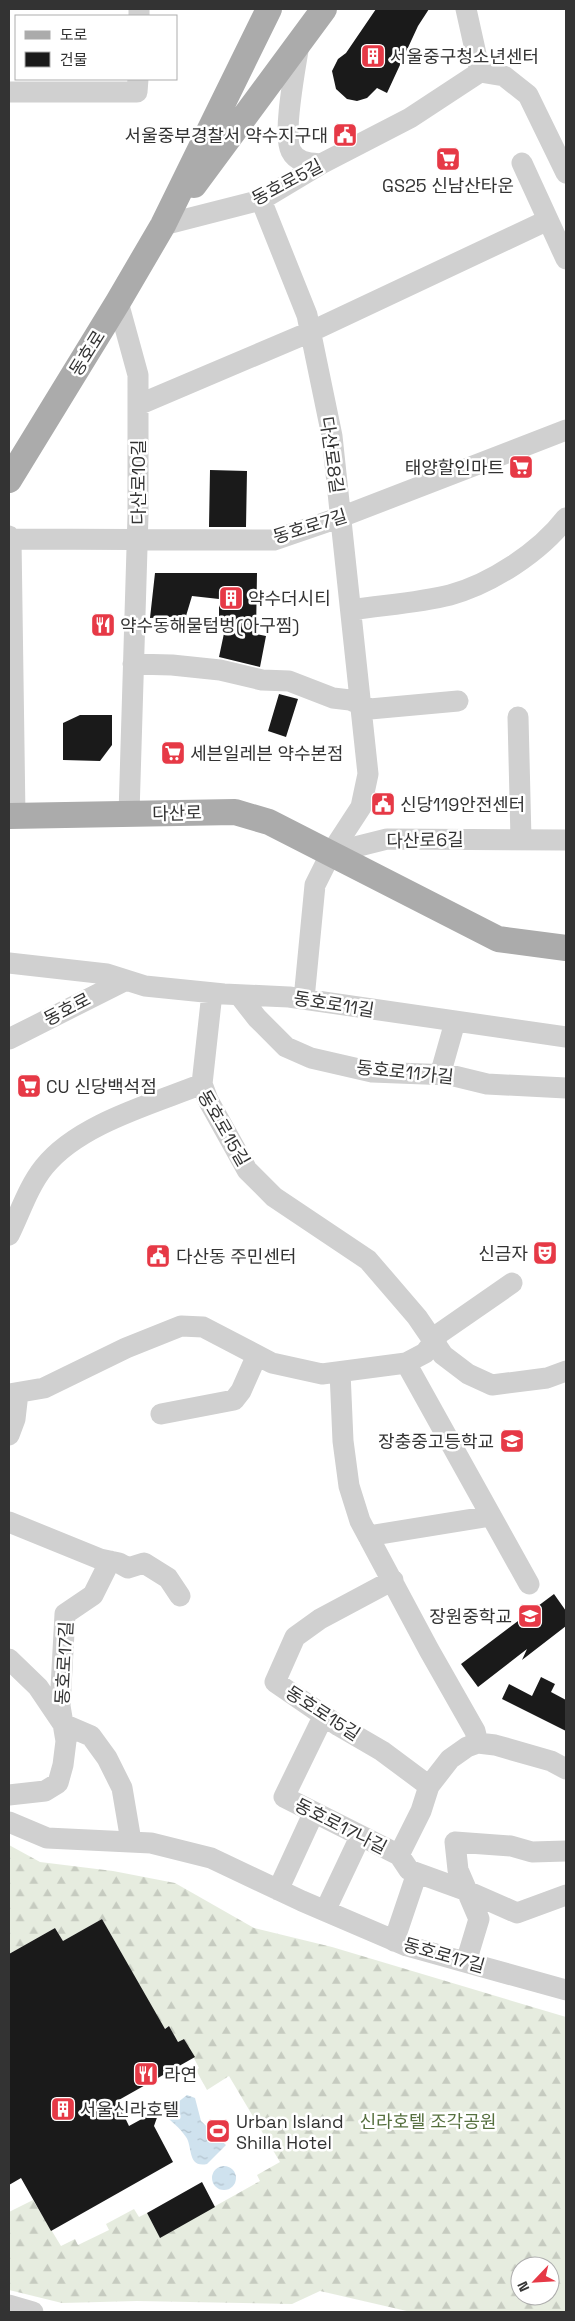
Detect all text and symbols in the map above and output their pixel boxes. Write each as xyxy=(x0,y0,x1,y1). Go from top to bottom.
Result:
legend xyxy=(15,15,178,80)
text: 도로 xyxy=(60,25,88,44)
building icon: 서울중구청소년센터 xyxy=(360,43,386,69)
place label: 서울중구청소년센터 xyxy=(390,45,539,68)
text: 건물 xyxy=(60,50,88,69)
public building icon: 서울중부경찰서 약수지구대 xyxy=(332,122,358,148)
place label: 서울중부경찰서 약수지구대 xyxy=(125,124,328,147)
supermarket icon: GS25 신남산타운 xyxy=(435,146,461,172)
street label: 동호로5길 xyxy=(248,154,326,210)
place label: GS25 신남산타운 xyxy=(382,174,514,197)
street label: 동호로 xyxy=(64,326,110,380)
street label: 다산로8길 xyxy=(315,415,349,495)
street label: 다산로10길 xyxy=(127,439,150,525)
supermarket icon: 태양할인마트 xyxy=(508,454,534,480)
place label: 태양할인마트 xyxy=(405,456,504,479)
street label: 동호로7길 xyxy=(270,504,350,548)
building icon: 약수더시티 xyxy=(218,585,244,611)
place label: 약수더시티 xyxy=(248,587,331,610)
restaurant icon: 약수동해물텀벙(아구찜) xyxy=(90,612,116,638)
place label: 약수동해물텀벙(아구찜) xyxy=(120,614,299,637)
supermarket icon: 세븐일레븐 약수본점 xyxy=(160,740,186,766)
place label: 세븐일레븐 약수본점 xyxy=(190,742,344,765)
public building icon: 신당119안전센터 xyxy=(370,791,396,817)
place label: 신당119안전센터 xyxy=(400,793,525,816)
street label: 다산로 xyxy=(152,801,202,825)
street label: 다산로6길 xyxy=(386,828,464,852)
street label: 동호로11길 xyxy=(292,986,376,1022)
street label: 동호로 xyxy=(40,987,94,1031)
street label: 동호로11가길 xyxy=(355,1055,455,1089)
supermarket icon: CU 신당백석점 xyxy=(16,1073,42,1099)
place label: CU 신당백석점 xyxy=(46,1075,157,1098)
street label: 동호로15길 xyxy=(193,1086,255,1170)
theatre icon: 신금자 xyxy=(532,1240,558,1266)
place label: 신금자 xyxy=(478,1242,528,1265)
public building icon: 다산동 주민센터 xyxy=(145,1243,171,1269)
place label: 다산동 주민센터 xyxy=(176,1245,297,1268)
school or university icon: 장충중고등학교 xyxy=(499,1428,525,1454)
place label: 장충중고등학교 xyxy=(378,1430,494,1453)
school or university icon: 장원중학교 xyxy=(517,1603,543,1629)
place label: 장원중학교 xyxy=(429,1605,512,1628)
street label: 동호로17길 xyxy=(50,1620,78,1706)
street label: 동호로15길 xyxy=(281,1680,365,1746)
street label: 동호로17나길 xyxy=(291,1793,391,1859)
street label: 동호로17길 xyxy=(400,1932,488,1978)
restaurant icon: 라연 xyxy=(133,2061,159,2087)
place label: 라연 xyxy=(164,2063,197,2086)
building icon: 서울신라호텔 xyxy=(50,2096,76,2122)
place label: 서울신라호텔 xyxy=(80,2098,179,2121)
place label: Urban Island Shilla Hotel xyxy=(236,2110,344,2154)
park label: 신라호텔 조각공원 xyxy=(359,2110,497,2133)
sports icon: Urban Island Shilla Hotel xyxy=(205,2118,231,2144)
north arrow xyxy=(510,2256,560,2306)
text: N xyxy=(513,2278,533,2295)

